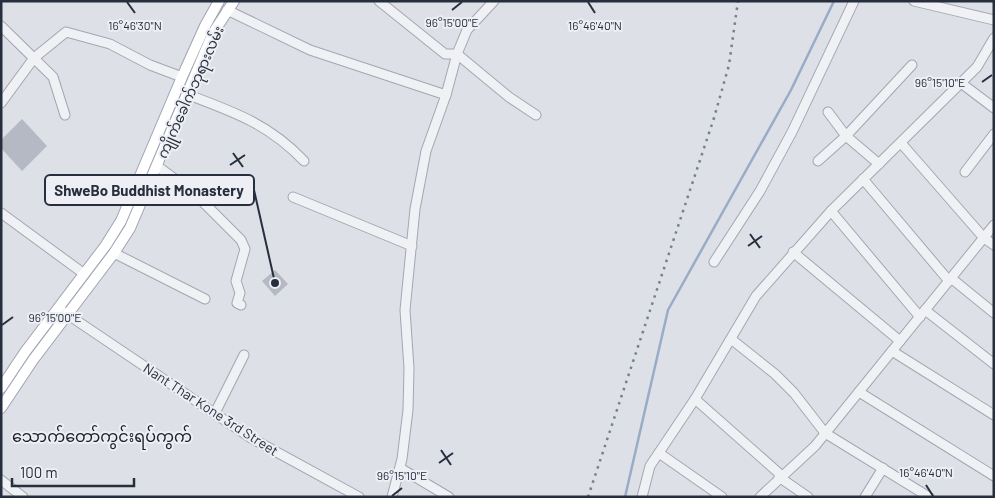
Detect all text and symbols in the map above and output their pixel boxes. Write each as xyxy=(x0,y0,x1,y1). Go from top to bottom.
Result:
text: 96°15'00"E xyxy=(426,15,478,29)
text: 16°46'30"N xyxy=(108,18,162,32)
text: 16°46'40"N xyxy=(568,18,622,32)
street label: ကျိုက်ခေါက်ဘုရားလမ်း xyxy=(152,23,230,162)
text: 96°15'10"E xyxy=(915,75,965,89)
callout: ShweBo Buddhist Monastery xyxy=(45,175,254,205)
text: ShweBo Buddhist Monastery xyxy=(54,181,244,199)
text: 96°15'00"E xyxy=(29,310,81,324)
street label: Nant Thar Kone 3rd Street xyxy=(140,359,282,459)
district label: သောက်တော်ကွင်းရပ်ကွက် xyxy=(12,425,192,450)
scale bar xyxy=(12,456,135,488)
text: 100 m xyxy=(20,463,58,481)
text: 16°46'40"N xyxy=(899,465,953,479)
text: 96°15'10"E xyxy=(377,468,427,482)

